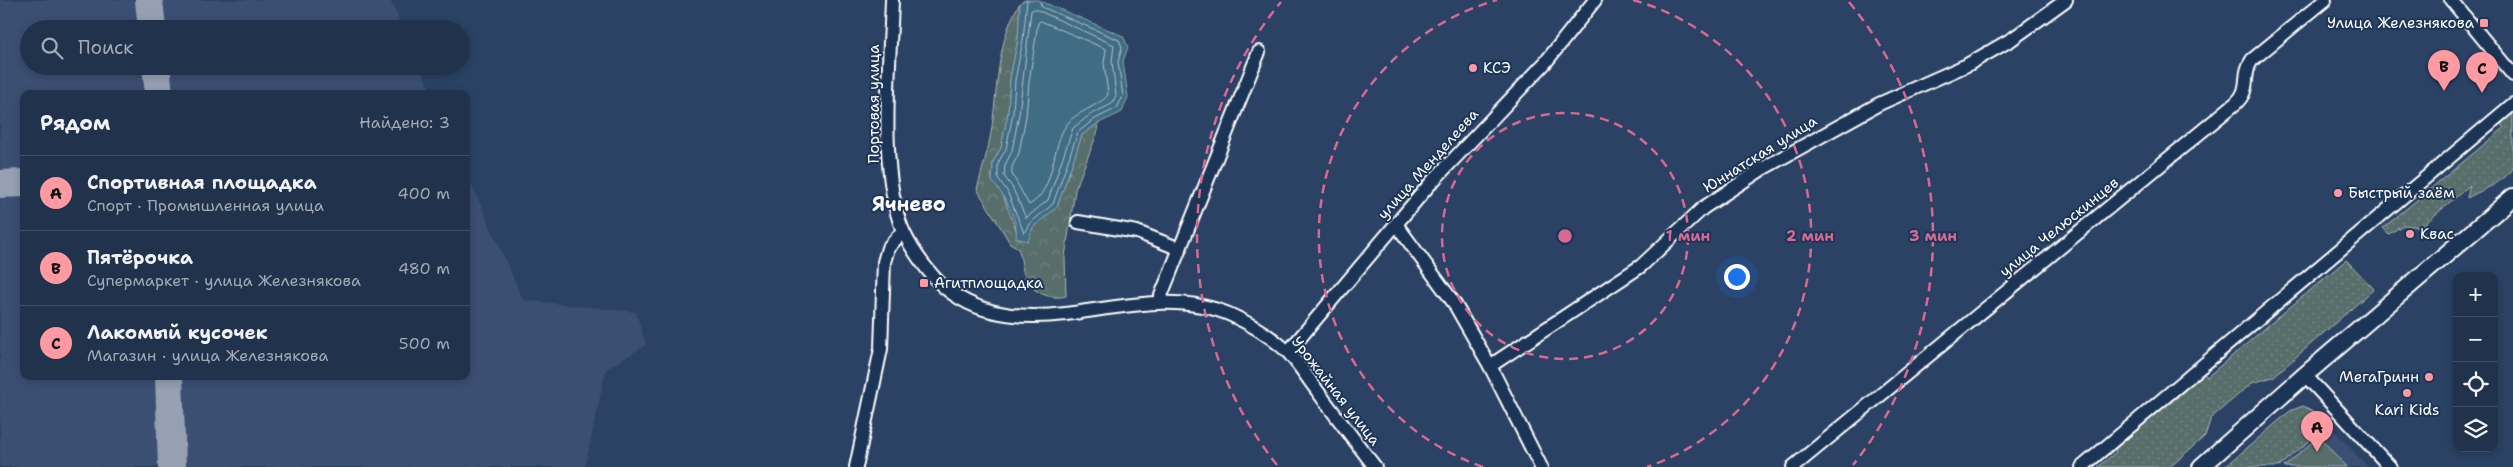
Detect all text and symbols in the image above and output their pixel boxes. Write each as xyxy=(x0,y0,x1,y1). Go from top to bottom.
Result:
place label: Улица Железнякова xyxy=(2327,13,2475,33)
marker: Улица Железнякова xyxy=(2478,17,2490,29)
search box xyxy=(20,20,470,75)
icon: search xyxy=(38,34,66,62)
text: Поиск xyxy=(78,35,133,60)
street label: Портовая улица xyxy=(864,44,884,164)
pin: B xyxy=(2428,50,2460,91)
pin: C xyxy=(2466,52,2498,93)
place label: КСЭ xyxy=(1483,58,1511,78)
marker: КСЭ xyxy=(1467,62,1479,74)
street label: улица Менделеева xyxy=(1373,104,1483,224)
text: Рядом xyxy=(40,109,110,137)
street label: Юннатская улица xyxy=(1699,111,1821,197)
text: Найдено: 3 xyxy=(359,112,450,133)
text: Спортивная площадка xyxy=(87,170,317,195)
street label: улица Челюскинцев xyxy=(1995,173,2123,281)
text: A xyxy=(50,183,62,204)
text: 400 m xyxy=(397,183,450,204)
place label: Быстрый заём xyxy=(2348,183,2455,203)
marker: Быстрый заём xyxy=(2332,187,2344,199)
district label: Ячнево xyxy=(872,191,946,217)
text: Спорт · Промышленная улица xyxy=(87,195,324,216)
place label: Квас xyxy=(2420,224,2454,244)
text: 1 мин xyxy=(1666,226,1710,246)
text: 2 мин xyxy=(1786,226,1834,246)
text: 3 мин xyxy=(1909,226,1957,246)
centre of rings xyxy=(1556,227,1574,245)
marker: Квас xyxy=(2404,228,2416,240)
text: Пятёрочка xyxy=(87,245,193,270)
text: B xyxy=(51,258,61,279)
text: 480 m xyxy=(398,258,450,279)
your location xyxy=(1724,264,1750,290)
text: Супермаркет · улица Железнякова xyxy=(87,270,361,291)
map controls xyxy=(2453,272,2498,452)
button: + xyxy=(2453,272,2498,317)
place label: Агитплощадка xyxy=(934,273,1044,293)
marker: Агитплощадка xyxy=(918,277,930,289)
button: − xyxy=(2453,317,2498,362)
text: Лакомый кусочек xyxy=(87,320,268,345)
street label: Урожайная улица xyxy=(1287,332,1385,450)
text: C xyxy=(51,333,61,354)
text: 500 m xyxy=(399,333,450,354)
text: Магазин · улица Железнякова xyxy=(87,345,328,366)
button: locate xyxy=(2453,362,2498,407)
place label: МегаГринн xyxy=(2339,367,2419,387)
marker: МегаГринн xyxy=(2423,371,2435,383)
marker: Kari Kids xyxy=(2401,387,2413,399)
place label: Kari Kids xyxy=(2375,400,2439,420)
button: layers xyxy=(2453,407,2498,452)
pin: A xyxy=(2301,411,2333,452)

